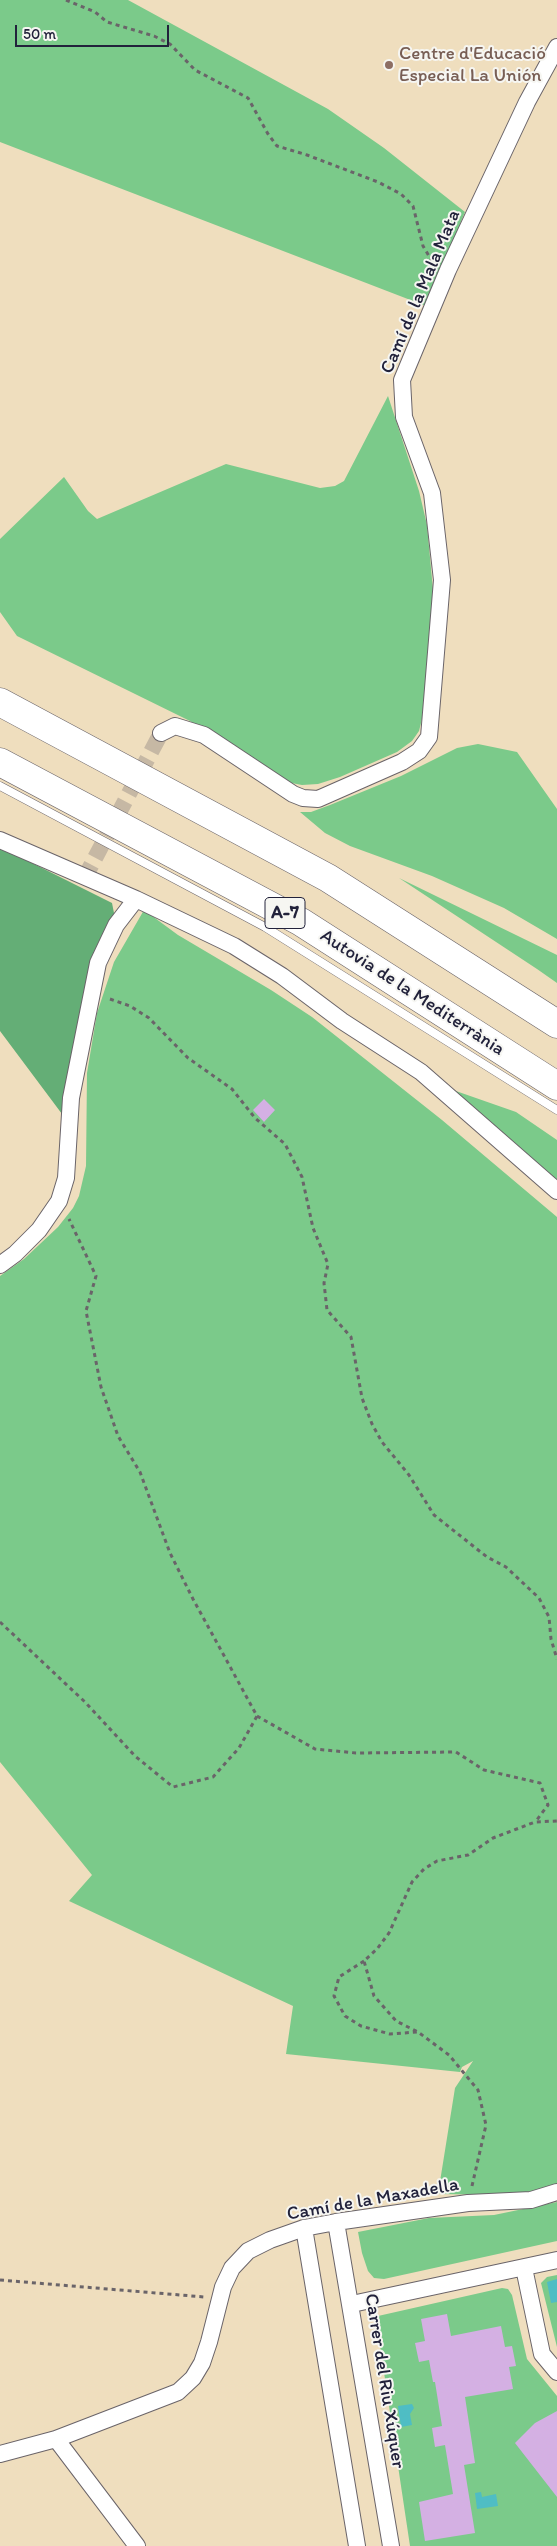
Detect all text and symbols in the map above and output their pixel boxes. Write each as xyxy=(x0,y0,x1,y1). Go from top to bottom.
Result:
scale bar xyxy=(18,15,171,47)
text: 50 m xyxy=(23,25,56,43)
place label: Centre d'Educació Especial La Unión xyxy=(399,43,546,87)
marker: Centre d'Educació Especial La Unión xyxy=(383,59,395,71)
street label: Camí de la Mala Mata xyxy=(376,207,466,377)
road number: A-7 xyxy=(265,898,305,928)
street label: Autovia de la Mediterrània xyxy=(316,925,508,1061)
street label: Camí de la Maxadella xyxy=(285,2174,461,2226)
street label: Carrer del Riu Xúquer xyxy=(359,2292,409,2470)

